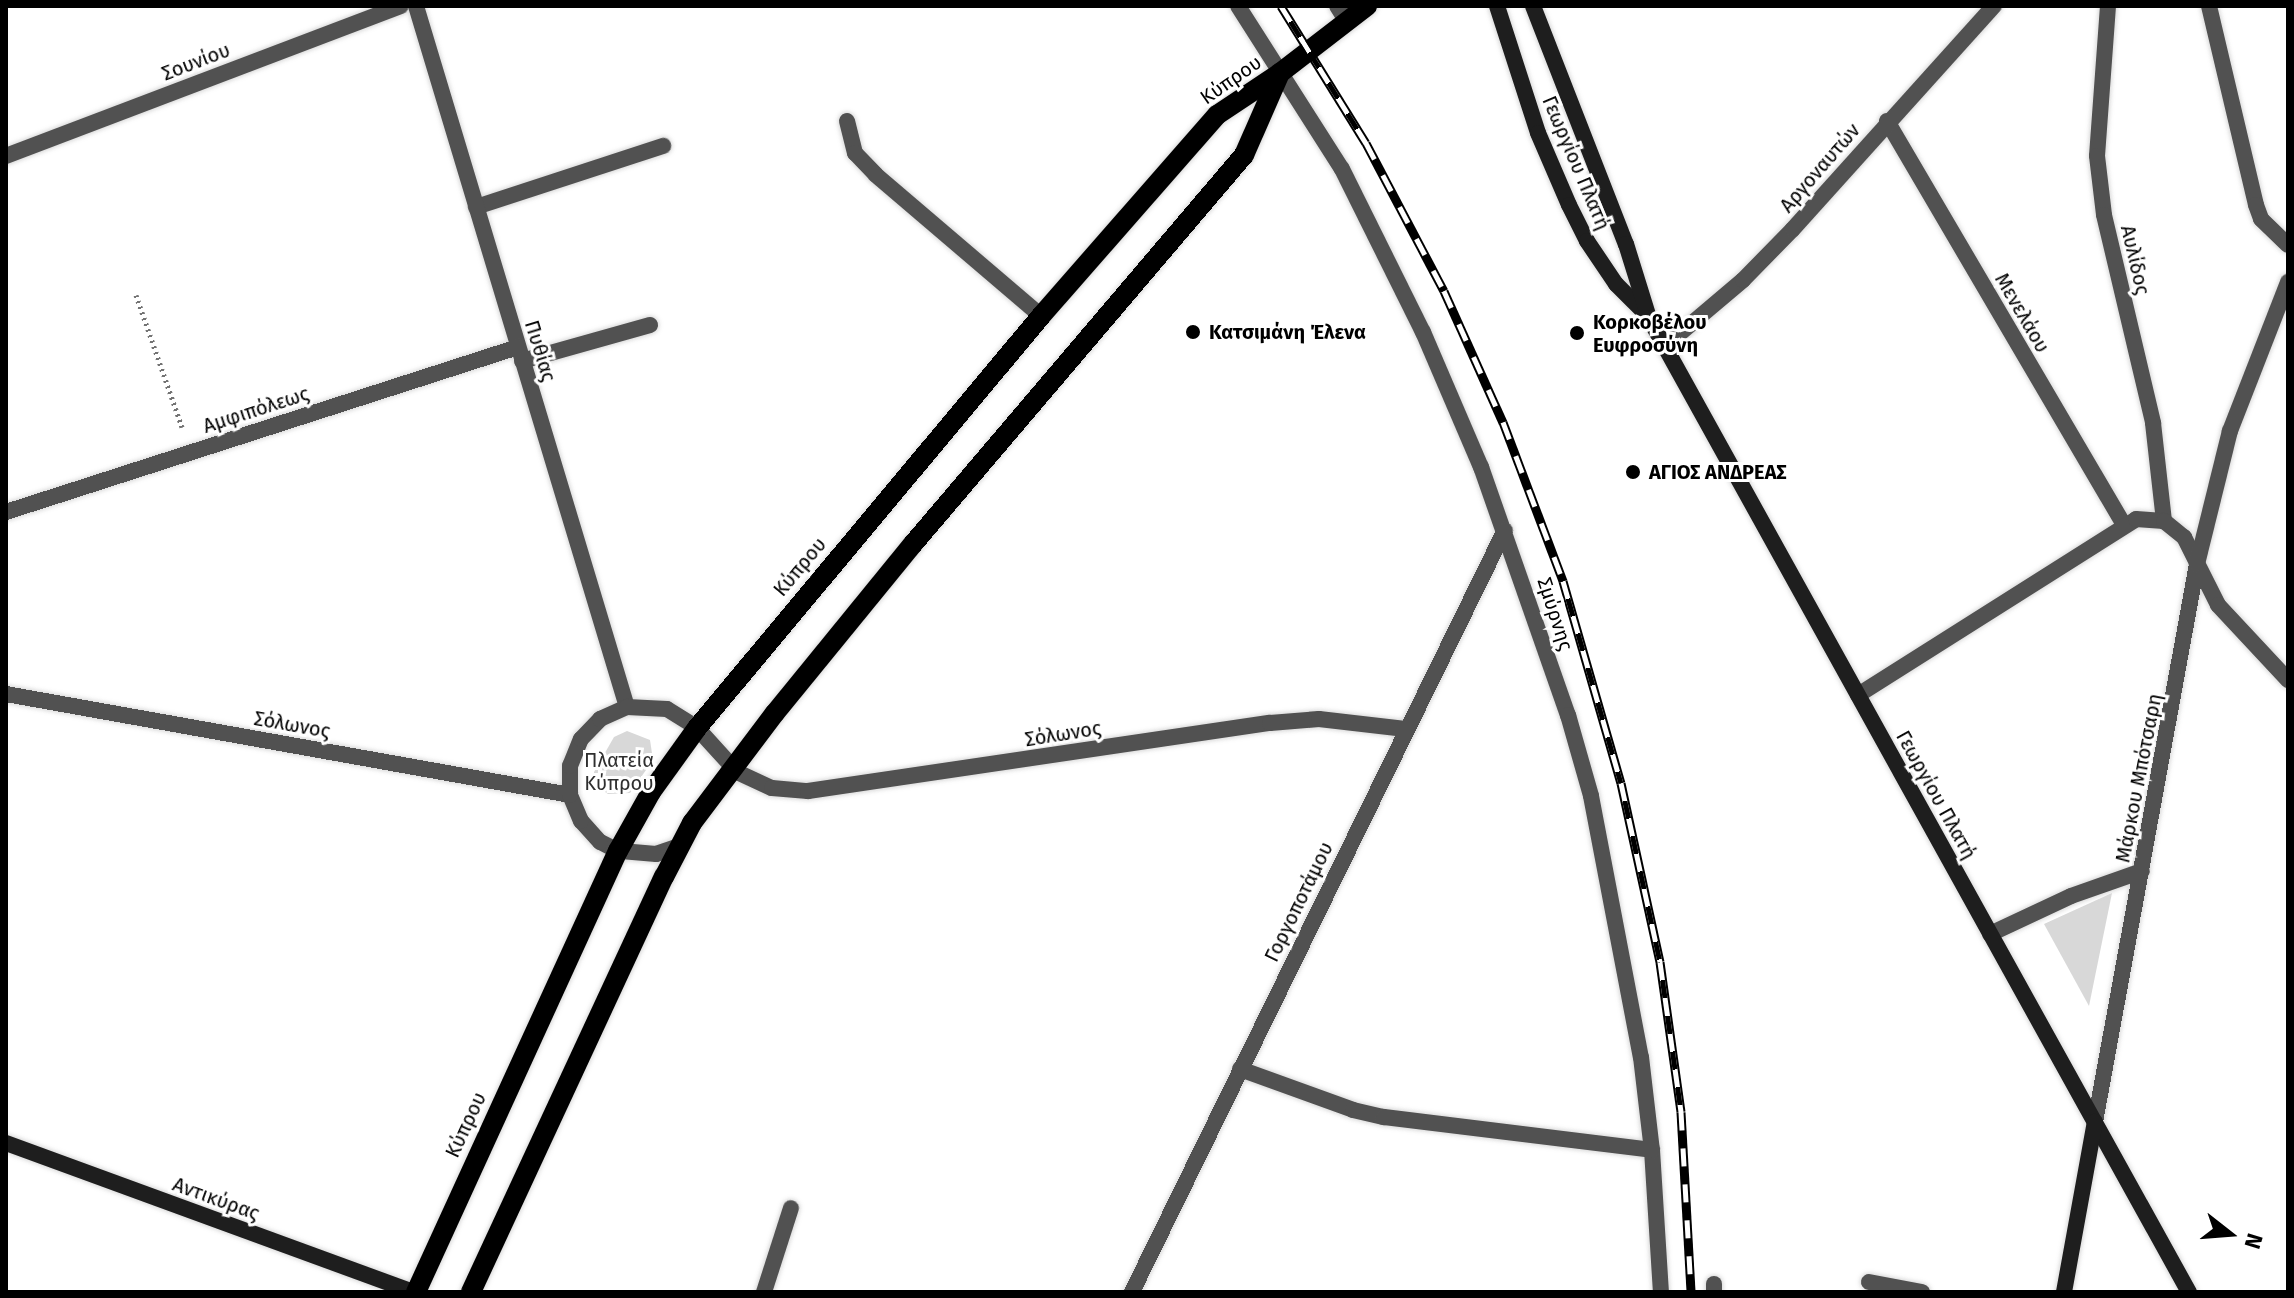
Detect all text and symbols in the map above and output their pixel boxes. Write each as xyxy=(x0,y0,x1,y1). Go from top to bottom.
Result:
street label: Σουνίου xyxy=(159,38,233,86)
street label: Κύπρου xyxy=(1196,50,1266,110)
street label: Γεωργίου Πλατή xyxy=(1537,92,1615,234)
street label: Αργοναυτών xyxy=(1775,119,1865,217)
street label: Αυλίδος xyxy=(2115,223,2155,297)
street label: Μενελάου xyxy=(1990,269,2054,357)
place label: Κορκοβέλου Ευφροσύνη xyxy=(1593,310,1706,357)
street label: Πυθίας xyxy=(519,317,561,385)
place label: Κατσιμάνη Έλενα xyxy=(1209,320,1366,344)
marker: Κατσιμάνη Έλενα xyxy=(1184,323,1202,341)
marker: Κορκοβέλου Ευφροσύνη xyxy=(1568,324,1586,342)
street label: Αμφιπόλεως xyxy=(200,382,312,438)
place label: ΑΓΙΟΣ ΑΝΔΡΕΑΣ xyxy=(1649,460,1786,484)
marker: ΑΓΙΟΣ ΑΝΔΡΕΑΣ xyxy=(1624,463,1642,481)
street label: Κύπρου xyxy=(768,533,832,601)
street label: Σμύρνης xyxy=(1532,574,1578,654)
street label: Μάρκου Μπότσαρη xyxy=(2111,691,2167,865)
street label: Σόλωνος xyxy=(252,707,332,743)
street label: Σόλωνος xyxy=(1023,716,1103,752)
street label: Γεωργίου Πλατή xyxy=(1891,726,1981,864)
park label: Πλατεία Κύπρου xyxy=(584,749,654,796)
street label: Γοργοποτάμου xyxy=(1260,838,1338,966)
street label: Κύπρου xyxy=(440,1088,492,1162)
street label: Αντικύρας xyxy=(169,1172,263,1226)
north arrow xyxy=(2190,1194,2270,1274)
text: N xyxy=(2238,1230,2268,1252)

